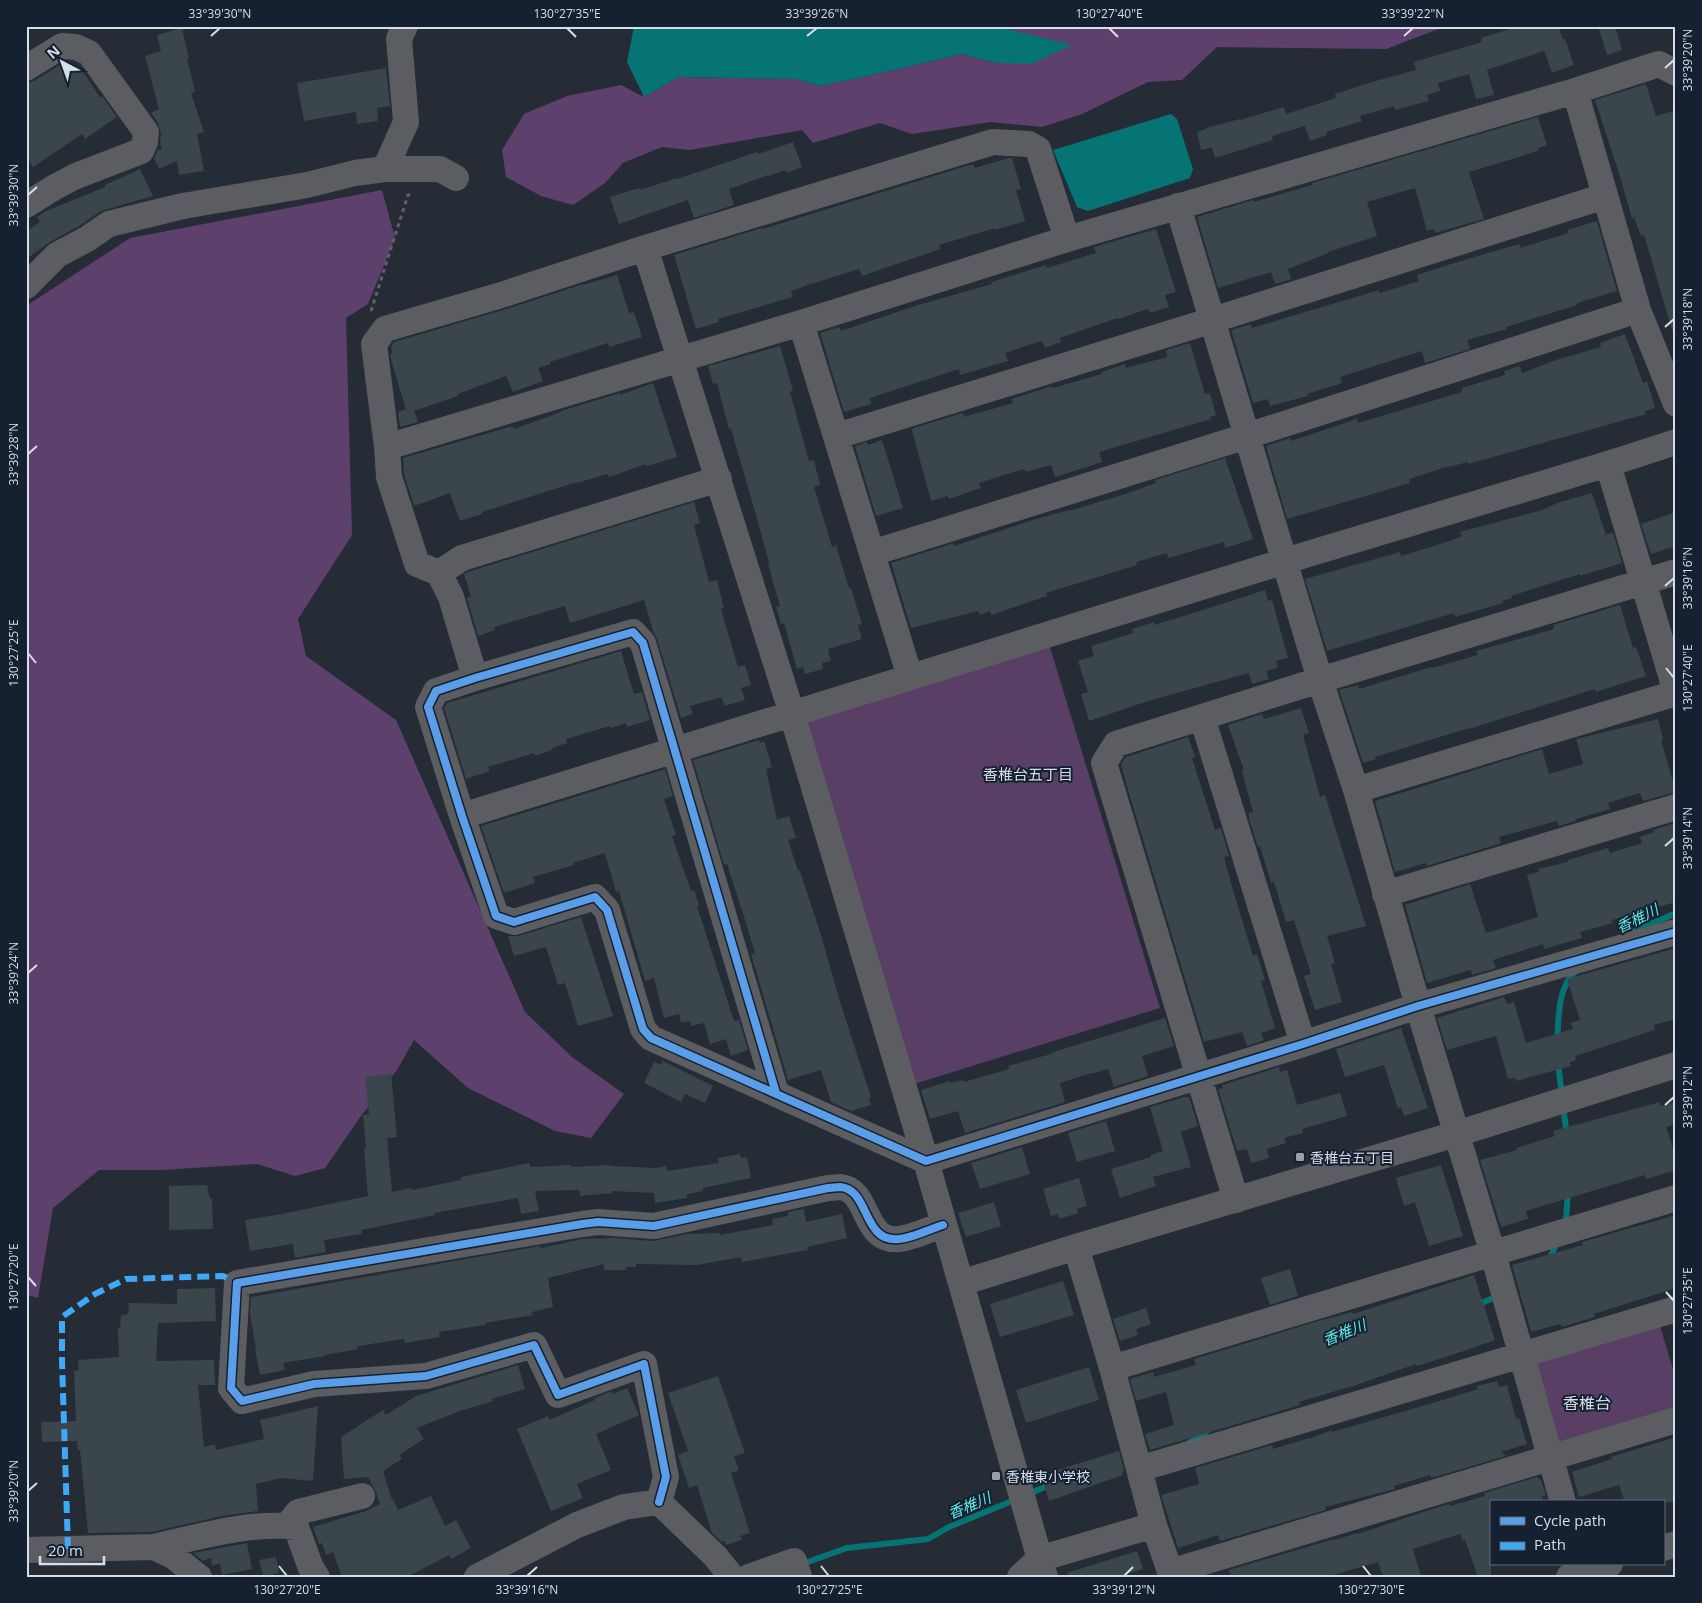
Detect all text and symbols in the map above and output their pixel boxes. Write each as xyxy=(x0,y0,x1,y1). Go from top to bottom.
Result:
text: 33°39'30"N xyxy=(189,5,251,22)
text: 130°27'35"E xyxy=(533,5,601,22)
text: 33°39'26"N xyxy=(786,5,848,22)
text: 130°27'40"E xyxy=(1075,5,1143,22)
text: 33°39'22"N xyxy=(1382,5,1444,22)
text: 33°39'20"N xyxy=(1679,29,1696,91)
north arrow xyxy=(38,38,88,88)
text: N xyxy=(43,41,64,63)
text: 33°39'30"N xyxy=(5,164,22,226)
text: 33°39'18"N xyxy=(1679,288,1696,350)
text: 33°39'28"N xyxy=(5,423,22,485)
text: 33°39'16"N xyxy=(1679,547,1696,609)
text: 130°27'25"E xyxy=(5,619,22,687)
text: 130°27'40"E xyxy=(1679,644,1696,712)
district label: 香椎台五丁目 xyxy=(983,764,1073,784)
text: 33°39'14"N xyxy=(1679,807,1696,869)
water label: 香椎川 xyxy=(1612,898,1663,937)
text: 33°39'24"N xyxy=(5,942,22,1004)
text: 33°39'12"N xyxy=(1679,1066,1696,1128)
place label: 香椎台五丁目 xyxy=(1310,1148,1394,1167)
marker: 香椎台五丁目 xyxy=(1294,1151,1306,1163)
text: 130°27'20"E xyxy=(5,1243,22,1311)
text: 130°27'35"E xyxy=(1679,1267,1696,1335)
water label: 香椎川 xyxy=(1319,1314,1370,1350)
district label: 香椎台 xyxy=(1563,1392,1611,1414)
text: 33°39'20"N xyxy=(5,1460,22,1522)
place label: 香椎東小学校 xyxy=(1006,1467,1090,1486)
marker: 香椎東小学校 xyxy=(990,1470,1002,1482)
water label: 香椎川 xyxy=(944,1486,995,1523)
legend xyxy=(1490,1500,1664,1566)
text: Cycle path xyxy=(1534,1510,1606,1530)
scale bar xyxy=(40,1533,104,1565)
text: Path xyxy=(1534,1534,1566,1554)
text: 20 m xyxy=(48,1540,83,1560)
text: 130°27'20"E xyxy=(253,1581,321,1598)
text: 33°39'16"N xyxy=(496,1581,558,1598)
text: 130°27'25"E xyxy=(795,1581,863,1598)
text: 33°39'12"N xyxy=(1093,1581,1155,1598)
text: 130°27'30"E xyxy=(1337,1581,1405,1598)

